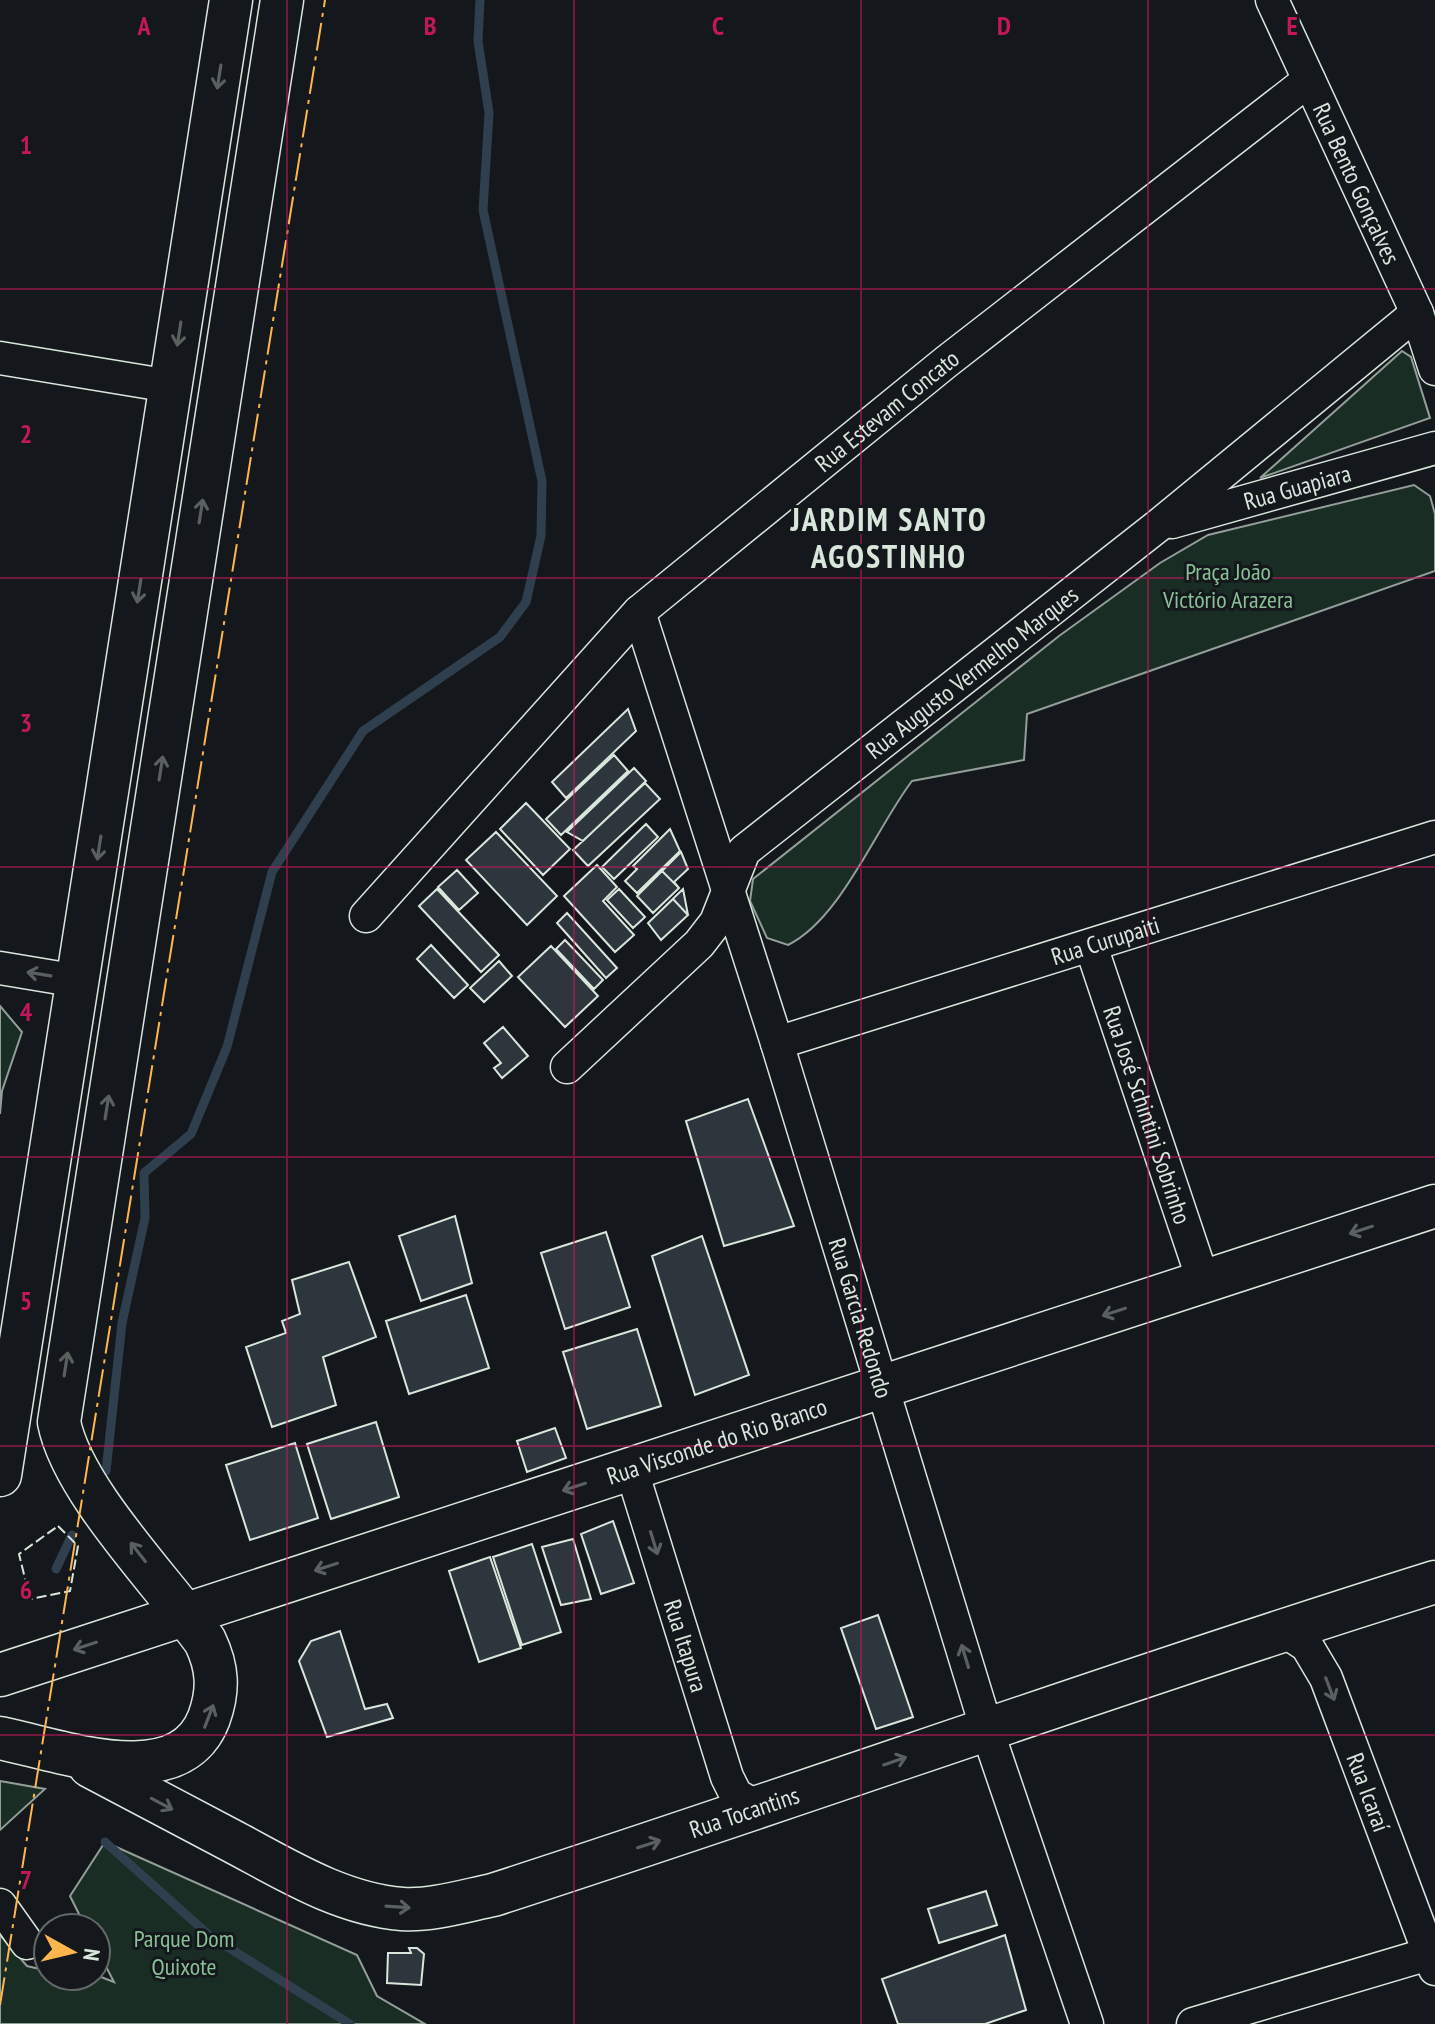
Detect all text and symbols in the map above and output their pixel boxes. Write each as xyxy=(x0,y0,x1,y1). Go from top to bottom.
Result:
text: A xyxy=(136,9,151,42)
text: B xyxy=(424,9,437,42)
text: C xyxy=(712,9,724,42)
text: D xyxy=(997,9,1011,42)
text: E xyxy=(1286,9,1298,42)
one-way arrow xyxy=(211,64,226,89)
street label: Rua Bento Gonçalves xyxy=(1306,98,1408,269)
text: 1 xyxy=(20,128,32,161)
one-way arrow xyxy=(170,321,185,346)
street label: Rua Estevam Concato xyxy=(808,342,965,478)
text: 2 xyxy=(20,417,32,450)
street label: Rua Guapiara xyxy=(1240,457,1354,517)
district label: JARDIM SANTO AGOSTINHO xyxy=(789,498,988,577)
one-way arrow xyxy=(195,499,210,524)
park label: Praça João Victório Arazera xyxy=(1162,556,1293,615)
one-way arrow xyxy=(130,578,145,603)
street label: Rua Augusto Vermelho Marques xyxy=(859,579,1084,765)
text: 3 xyxy=(20,706,32,739)
one-way arrow xyxy=(154,755,169,781)
one-way arrow xyxy=(91,835,106,860)
street label: Rua Curupaiti xyxy=(1047,909,1163,972)
one-way arrow xyxy=(27,966,52,981)
text: 4 xyxy=(20,995,33,1028)
street label: Rua José Schintini Sobrinho xyxy=(1097,1002,1199,1228)
one-way arrow xyxy=(100,1095,115,1120)
one-way arrow xyxy=(1349,1224,1374,1239)
street label: Rua Garcia Redondo xyxy=(822,1234,900,1402)
text: 5 xyxy=(20,1284,32,1317)
one-way arrow xyxy=(1102,1305,1127,1320)
one-way arrow xyxy=(59,1352,74,1377)
street label: Rua Visconde do Rio Branco xyxy=(603,1390,831,1491)
one-way arrow xyxy=(562,1481,587,1495)
one-way arrow xyxy=(648,1530,662,1555)
one-way arrow xyxy=(129,1542,146,1563)
one-way arrow xyxy=(314,1560,340,1575)
text: 6 xyxy=(20,1573,32,1606)
street label: Rua Itapura xyxy=(657,1595,715,1696)
one-way arrow xyxy=(73,1640,98,1655)
one-way arrow xyxy=(957,1643,972,1669)
one-way arrow xyxy=(1324,1676,1338,1701)
one-way arrow xyxy=(203,1704,217,1729)
street label: Rua Icaraí xyxy=(1340,1748,1398,1836)
one-way arrow xyxy=(882,1753,907,1768)
street label: Rua Tocantins xyxy=(685,1779,803,1845)
one-way arrow xyxy=(149,1796,173,1812)
one-way arrow xyxy=(636,1836,661,1851)
text: 7 xyxy=(20,1863,32,1896)
one-way arrow xyxy=(384,1900,411,1915)
north arrow xyxy=(32,1912,112,1992)
park label: Parque Dom Quixote xyxy=(134,1923,234,1982)
text: N xyxy=(77,1947,106,1963)

